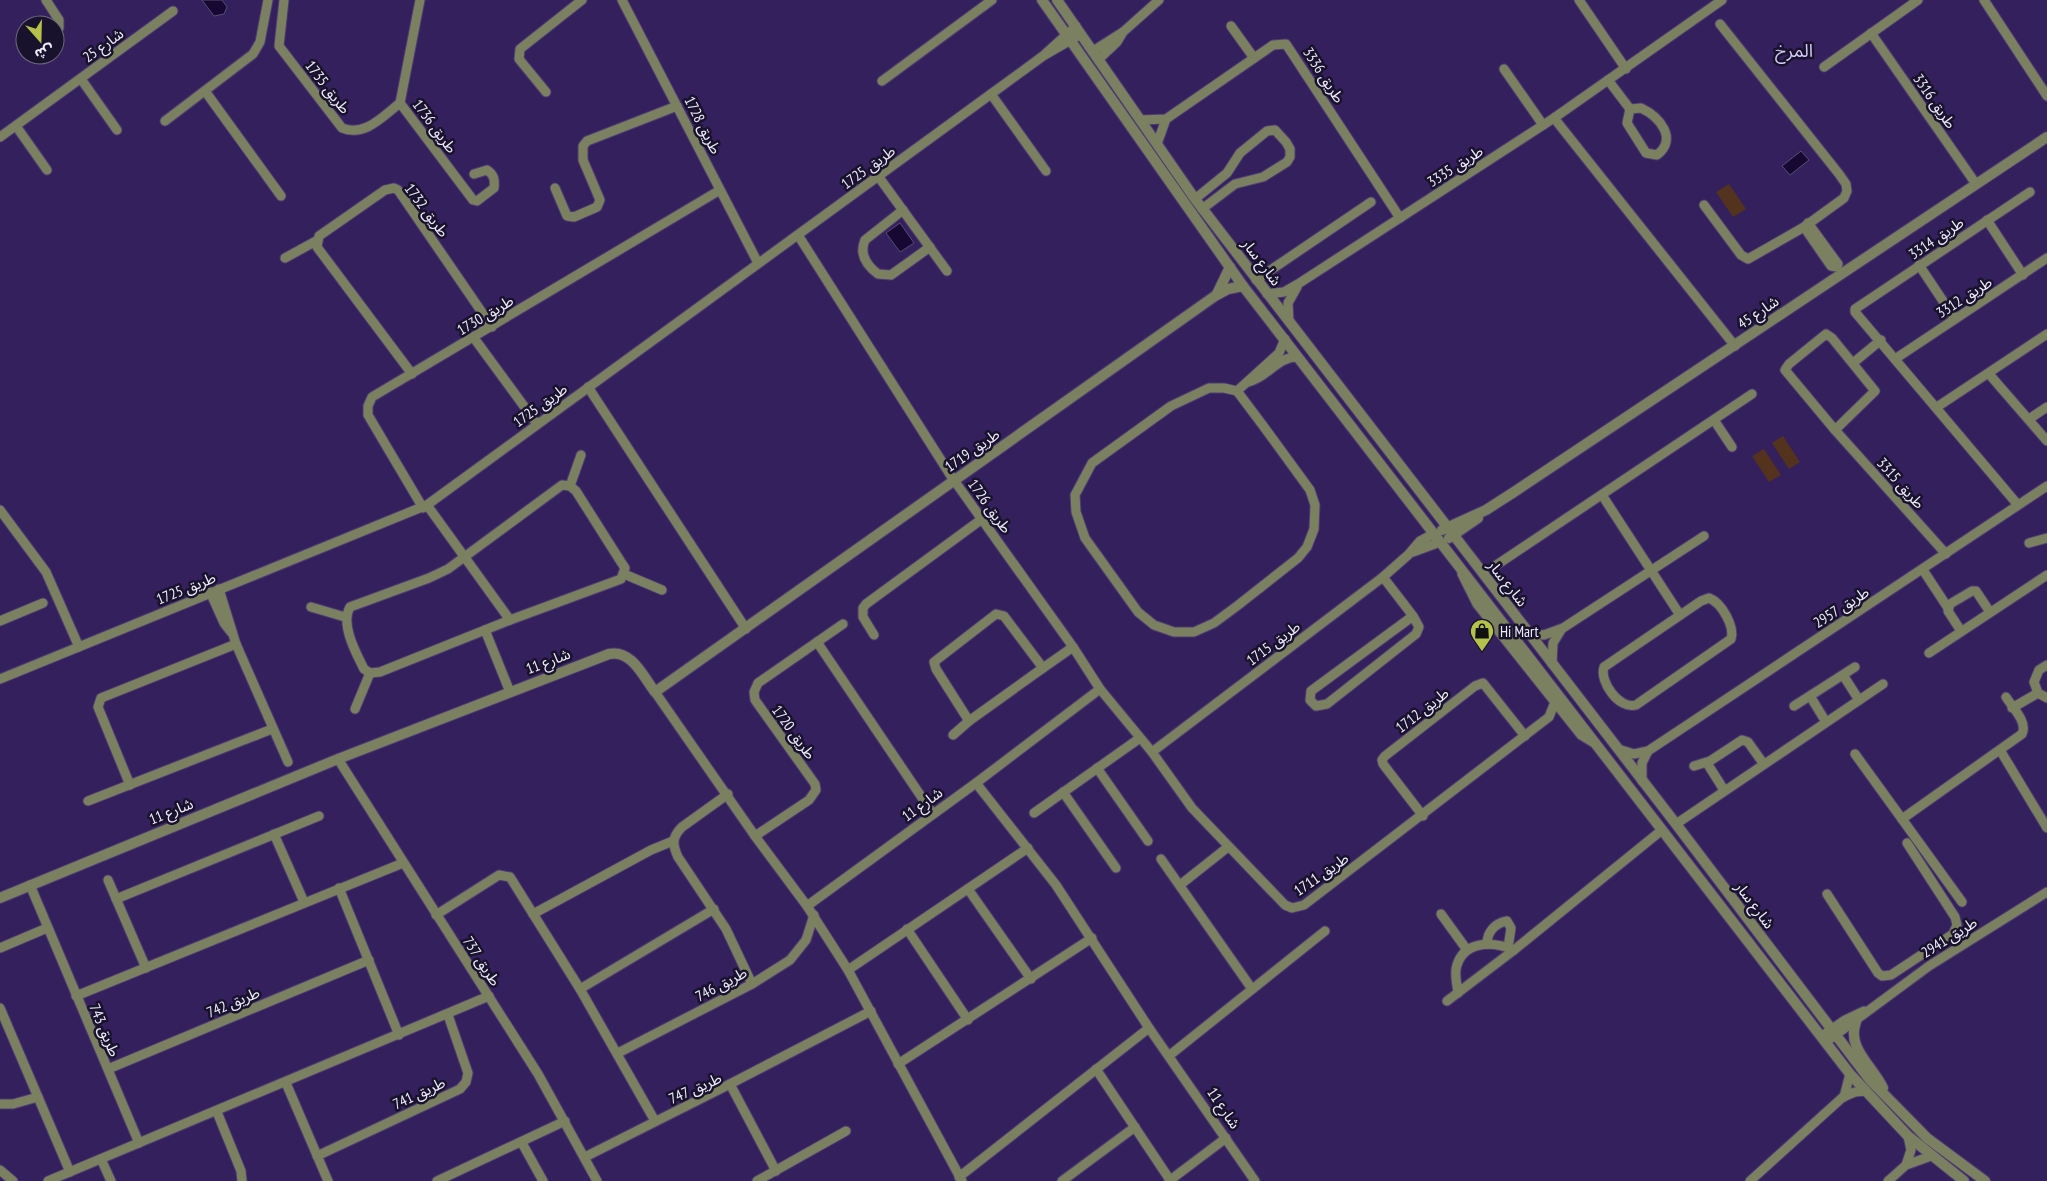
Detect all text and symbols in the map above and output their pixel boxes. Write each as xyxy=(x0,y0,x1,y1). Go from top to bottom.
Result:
north arrow xyxy=(15,15,65,65)
street label: شارع 25 xyxy=(79,24,129,69)
district label: المرخ xyxy=(1775,39,1813,64)
text: ش xyxy=(32,40,57,64)
street label: طريق 3336 xyxy=(1298,44,1349,107)
street label: طريق 1735 xyxy=(301,57,355,118)
street label: طريق 3316 xyxy=(1908,70,1961,133)
street label: طريق 1728 xyxy=(679,93,726,158)
street label: طريق 1736 xyxy=(408,95,461,157)
street label: طريق 1725 xyxy=(837,141,899,194)
street label: طريق 3335 xyxy=(1424,141,1487,192)
street label: طريق 1732 xyxy=(400,179,453,241)
street label: طريق 3314 xyxy=(1905,213,1968,264)
street label: شارع سار xyxy=(1235,234,1286,291)
street label: طريق 3312 xyxy=(1933,272,1996,323)
street label: طريق 1730 xyxy=(453,291,517,340)
street label: شارع 45 xyxy=(1734,291,1784,335)
street label: طريق 1725 xyxy=(509,379,571,432)
street label: طريق 1719 xyxy=(941,424,1004,477)
street label: طريق 3315 xyxy=(1872,453,1929,513)
street label: طريق 1726 xyxy=(963,475,1016,537)
street label: شارع سار xyxy=(1481,555,1532,612)
street label: طريق 1725 xyxy=(153,567,219,609)
street label: طريق 2957 xyxy=(1810,582,1873,633)
street label: طريق 1715 xyxy=(1242,617,1304,670)
shop icon: Hi Mart xyxy=(1469,618,1495,652)
place label: Hi Mart xyxy=(1500,622,1539,641)
street label: شارع 11 xyxy=(523,644,574,681)
street label: طريق 1712 xyxy=(1392,683,1453,737)
street label: طريق 1720 xyxy=(767,701,820,763)
street label: شارع 11 xyxy=(898,783,948,828)
street label: شارع 11 xyxy=(146,794,197,831)
street label: طريق 1711 xyxy=(1290,848,1353,901)
street label: شارع سار xyxy=(1728,877,1779,934)
street label: طريق 2941 xyxy=(1917,912,1981,962)
street label: طريق 737 xyxy=(458,932,505,990)
street label: طريق 746 xyxy=(692,963,751,1006)
street label: طريق 742 xyxy=(204,982,263,1023)
street label: طريق 743 xyxy=(84,1001,125,1060)
street label: طريق 747 xyxy=(666,1068,725,1109)
street label: طريق 741 xyxy=(390,1073,449,1114)
street label: شارع 11 xyxy=(1201,1084,1245,1134)

